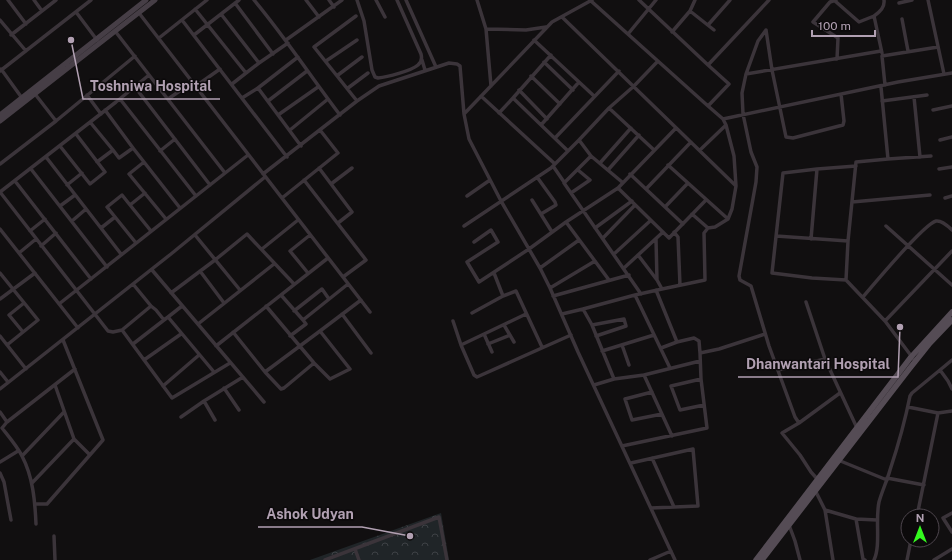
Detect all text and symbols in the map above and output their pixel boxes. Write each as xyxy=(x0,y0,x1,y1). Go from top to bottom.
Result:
scale bar xyxy=(812,12,875,38)
text: 100 m xyxy=(818,19,851,33)
callout: Toshniwa Hospital xyxy=(83,73,220,99)
text: Toshniwa Hospital xyxy=(90,78,212,94)
callout: Dhanwantari Hospital xyxy=(738,351,898,377)
text: Dhanwantari Hospital xyxy=(746,356,890,372)
callout: Ashok Udyan xyxy=(258,501,362,527)
text: Ashok Udyan xyxy=(266,506,354,522)
north arrow xyxy=(900,508,940,548)
text: N xyxy=(916,512,924,524)

